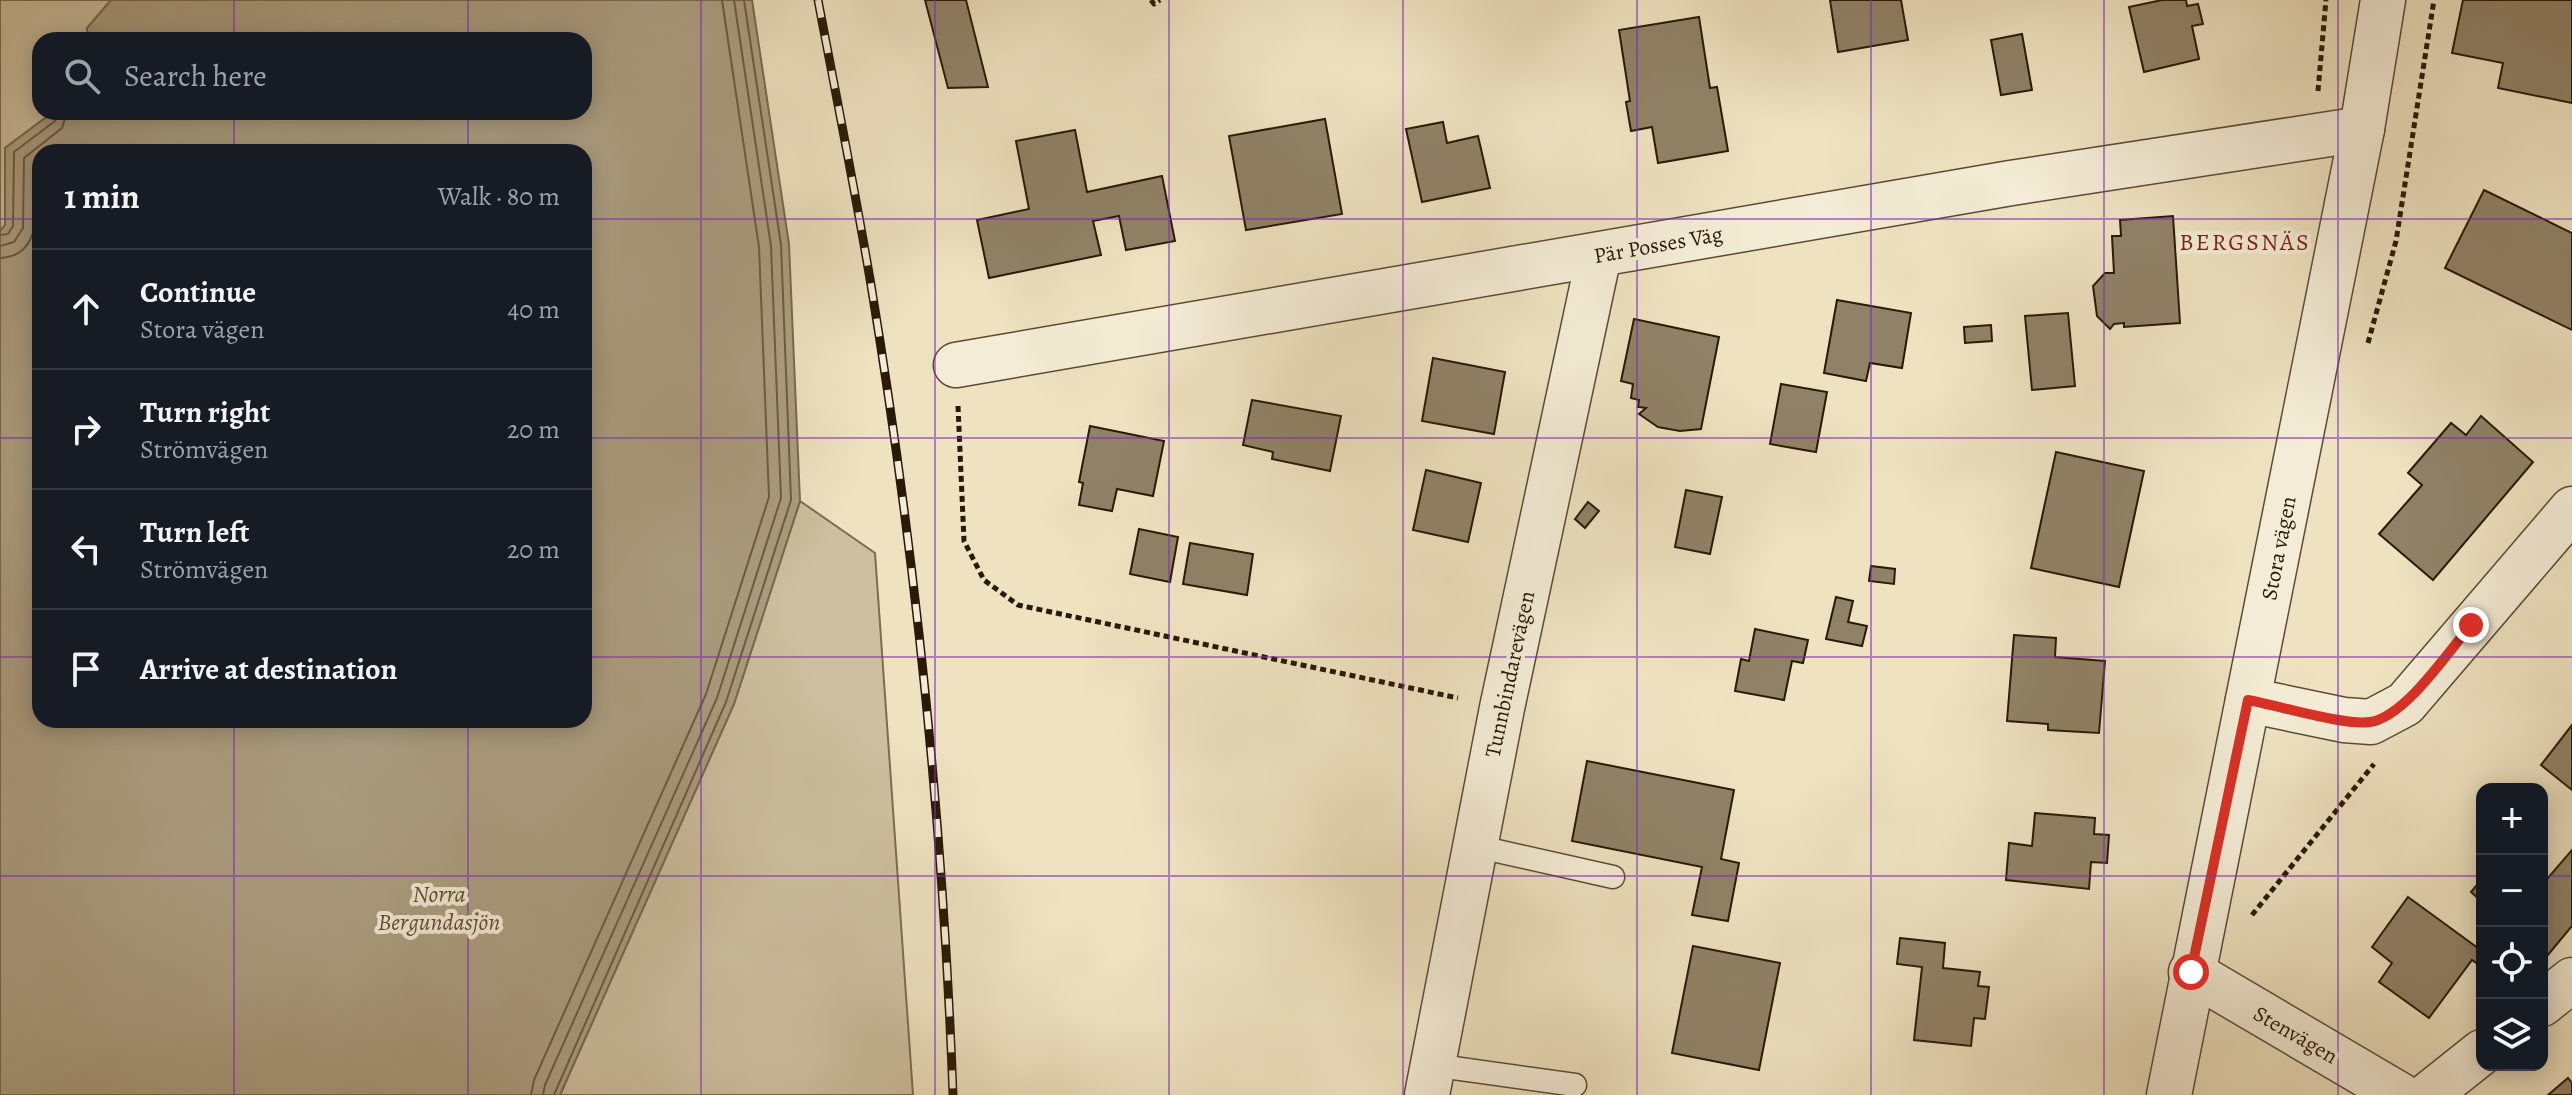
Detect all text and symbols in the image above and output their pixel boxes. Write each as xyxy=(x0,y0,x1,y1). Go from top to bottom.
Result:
search box xyxy=(32,32,592,120)
icon: search xyxy=(60,54,104,98)
text: Search here xyxy=(124,56,267,96)
text: 1 min xyxy=(64,173,140,220)
text: Walk · 80 m xyxy=(438,179,560,214)
street label: Pär Posses Väg xyxy=(1591,219,1725,271)
district label: BERGSNÄS xyxy=(2179,226,2311,258)
text: Continue xyxy=(140,272,256,312)
icon: ahead xyxy=(64,287,108,331)
text: 40 m xyxy=(508,292,560,327)
text: Stora vägen xyxy=(140,312,264,347)
text: Turn right xyxy=(140,392,270,432)
icon: right xyxy=(64,407,108,451)
text: 20 m xyxy=(507,412,560,447)
text: Strömvägen xyxy=(140,432,268,467)
street label: Stora vägen xyxy=(2254,494,2304,603)
text: Turn left xyxy=(140,512,249,552)
icon: left xyxy=(64,527,108,571)
text: 20 m xyxy=(507,532,560,567)
text: Strömvägen xyxy=(140,552,268,587)
street label: Tunnbindarevägen xyxy=(1478,588,1542,760)
route end xyxy=(2453,607,2489,643)
icon: arrive xyxy=(64,647,108,691)
text: Arrive at destination xyxy=(140,649,397,689)
map controls xyxy=(2476,783,2548,1071)
button: + xyxy=(2476,783,2548,855)
button: − xyxy=(2476,855,2548,927)
water label: Norra Bergundasjön xyxy=(378,878,500,938)
button: locate xyxy=(2476,927,2548,999)
route start xyxy=(2173,954,2209,990)
street label: Stenvägen xyxy=(2248,999,2343,1071)
button: layers xyxy=(2476,999,2548,1071)

